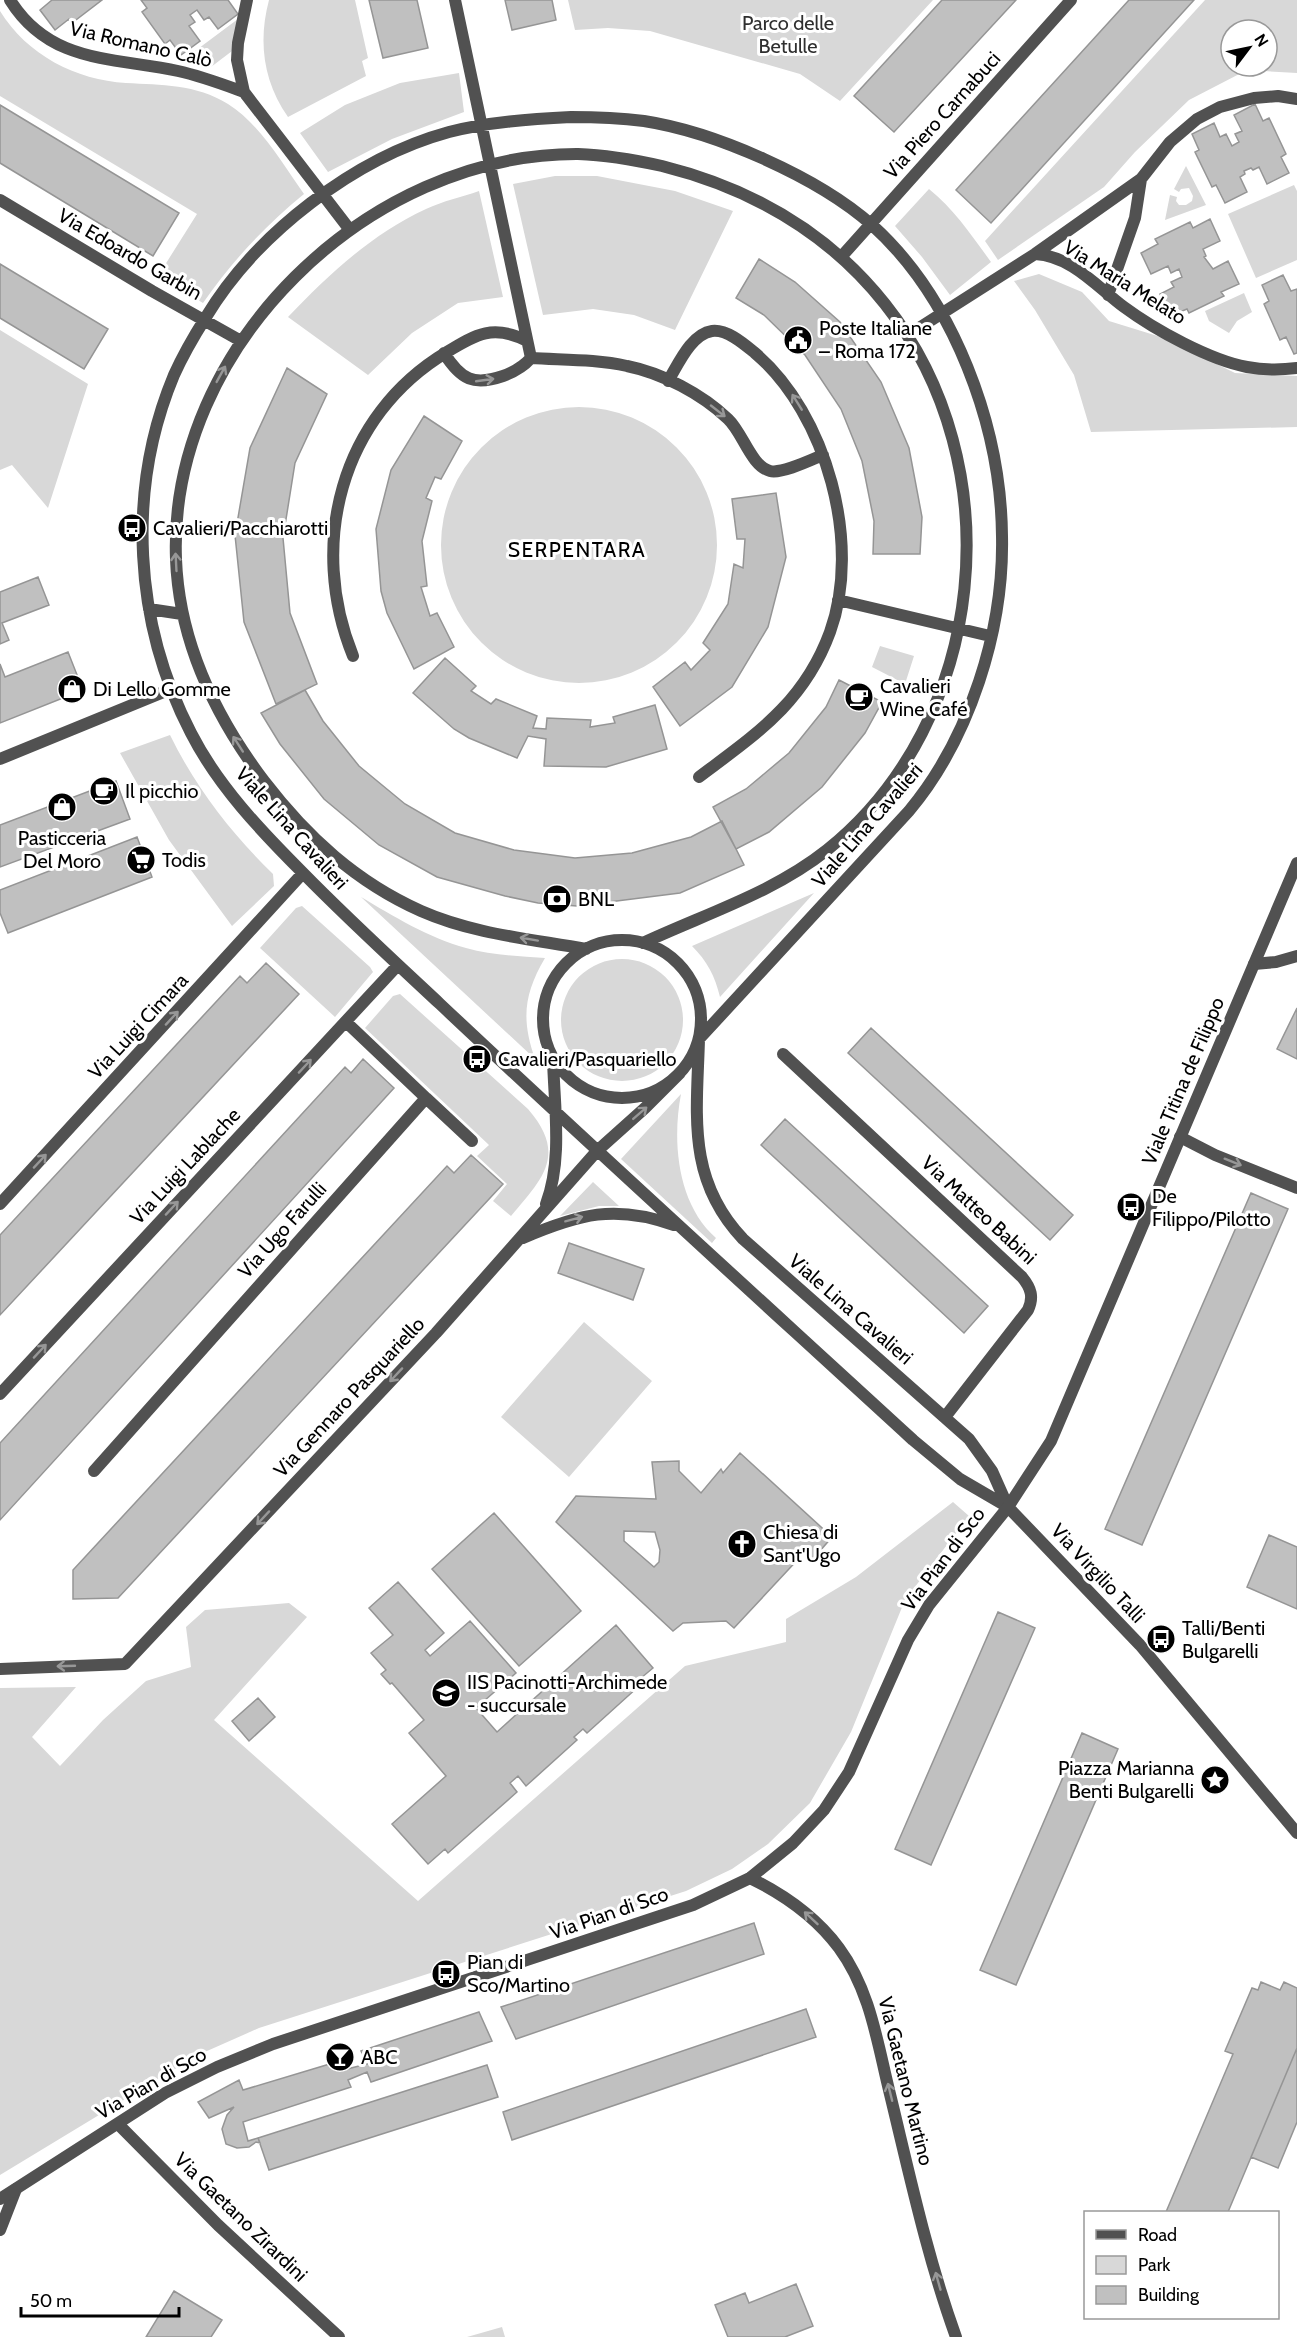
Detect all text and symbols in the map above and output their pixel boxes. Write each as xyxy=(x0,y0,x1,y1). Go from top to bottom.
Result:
park label: Parco delle Betulle xyxy=(742,11,834,58)
street label: Via Romano Calò xyxy=(67,16,215,72)
north arrow xyxy=(1219,18,1279,78)
text: N xyxy=(1250,30,1272,50)
street label: Via Piero Carnabuci xyxy=(879,47,1005,183)
street label: Via Edoardo Garbin xyxy=(54,203,206,305)
street label: Via Maria Melato xyxy=(1059,235,1191,329)
place label: Poste Italiane – Roma 172 xyxy=(819,316,932,363)
public building icon: Poste Italiane – Roma 172 xyxy=(782,324,814,356)
one-way arrow xyxy=(215,366,227,383)
one-way arrow xyxy=(475,374,494,385)
one-way arrow xyxy=(791,394,803,411)
one-way arrow xyxy=(709,404,725,417)
bus stop icon: Cavalieri/Pacchiarotti xyxy=(116,512,148,544)
place label: Cavalieri/Pacchiarotti xyxy=(153,516,328,540)
district label: SERPENTARA xyxy=(508,537,646,562)
one-way arrow xyxy=(171,552,182,572)
shop icon: Di Lello Gomme xyxy=(56,673,88,705)
place label: Cavalieri Wine Café xyxy=(880,674,967,721)
place label: Di Lello Gomme xyxy=(93,677,231,701)
cafe icon: Cavalieri Wine Café xyxy=(843,681,875,713)
one-way arrow xyxy=(232,736,244,753)
street label: Viale Lina Cavalieri xyxy=(807,758,927,892)
street label: Viale Lina Cavalieri xyxy=(231,762,353,894)
cafe icon: Il picchio xyxy=(88,775,120,807)
place label: Il picchio xyxy=(125,779,199,803)
shop icon: Pasticceria Del Moro xyxy=(46,791,78,823)
place label: Pasticceria Del Moro xyxy=(18,826,107,873)
supermarket icon: Todis xyxy=(125,844,157,876)
place label: Todis xyxy=(162,848,206,872)
bank icon: BNL xyxy=(541,883,573,915)
place label: BNL xyxy=(578,887,614,911)
one-way arrow xyxy=(519,933,539,944)
street label: Via Luigi Cimara xyxy=(83,968,193,1084)
street label: Viale Titina de Filippo xyxy=(1137,994,1229,1168)
one-way arrow xyxy=(165,1010,179,1025)
bus stop icon: Cavalieri/Pasquariello xyxy=(461,1043,493,1075)
place label: Cavalieri/Pasquariello xyxy=(498,1047,677,1071)
one-way arrow xyxy=(298,1058,312,1073)
street label: Via Luigi Lablache xyxy=(125,1103,245,1229)
one-way arrow xyxy=(632,1106,647,1120)
street label: Via Matteo Babini xyxy=(917,1151,1041,1269)
one-way arrow xyxy=(33,1154,47,1169)
one-way arrow xyxy=(1223,1158,1241,1169)
street label: Via Ugo Farulli xyxy=(233,1177,331,1283)
place label: De Filippo/Pilotto xyxy=(1152,1184,1271,1231)
bus stop icon: De Filippo/Pilotto xyxy=(1115,1191,1147,1223)
one-way arrow xyxy=(165,1201,180,1216)
one-way arrow xyxy=(564,1213,583,1225)
street label: Viale Lina Cavalieri xyxy=(784,1249,918,1369)
street label: Via Gennaro Pasquariello xyxy=(269,1312,429,1482)
one-way arrow xyxy=(33,1344,47,1359)
one-way arrow xyxy=(389,1368,403,1383)
street label: Via Pian di Sco xyxy=(896,1502,990,1616)
one-way arrow xyxy=(256,1510,270,1525)
street label: Via Virgilio Talli xyxy=(1046,1518,1150,1628)
place label: Chiesa di Sant'Ugo xyxy=(763,1520,841,1567)
church icon: Chiesa di Sant'Ugo xyxy=(726,1528,758,1560)
place label: Talli/Benti Bulgarelli xyxy=(1182,1616,1265,1663)
bus stop icon: Talli/Benti Bulgarelli xyxy=(1145,1623,1177,1655)
one-way arrow xyxy=(57,1661,77,1672)
place label: IIS Pacinotti-Archimede - succursale xyxy=(467,1670,667,1717)
school or university icon: IIS Pacinotti-Archimede - succursale xyxy=(430,1677,462,1709)
place label: Piazza Marianna Benti Bulgarelli xyxy=(1058,1756,1194,1803)
place icon: Piazza Marianna Benti Bulgarelli xyxy=(1199,1764,1231,1796)
street label: Via Pian di Sco xyxy=(547,1882,671,1944)
one-way arrow xyxy=(804,1911,819,1925)
place label: Pian di Sco/Martino xyxy=(467,1950,570,1997)
bus stop icon: Pian di Sco/Martino xyxy=(430,1958,462,1990)
street label: Via Gaetano Martino xyxy=(873,1994,939,2168)
bar icon: ABC xyxy=(324,2041,356,2073)
street label: Via Pian di Sco xyxy=(91,2042,211,2124)
place label: ABC xyxy=(361,2045,398,2069)
one-way arrow xyxy=(883,2083,895,2102)
street label: Via Gaetano Zirardini xyxy=(170,2147,312,2287)
legend xyxy=(1084,2211,1279,2319)
text: Road xyxy=(1138,2224,1177,2246)
text: Park xyxy=(1138,2254,1171,2276)
one-way arrow xyxy=(932,2272,943,2291)
scale bar xyxy=(21,2280,178,2318)
text: Building xyxy=(1138,2284,1200,2306)
text: 50 m xyxy=(30,2290,72,2312)

